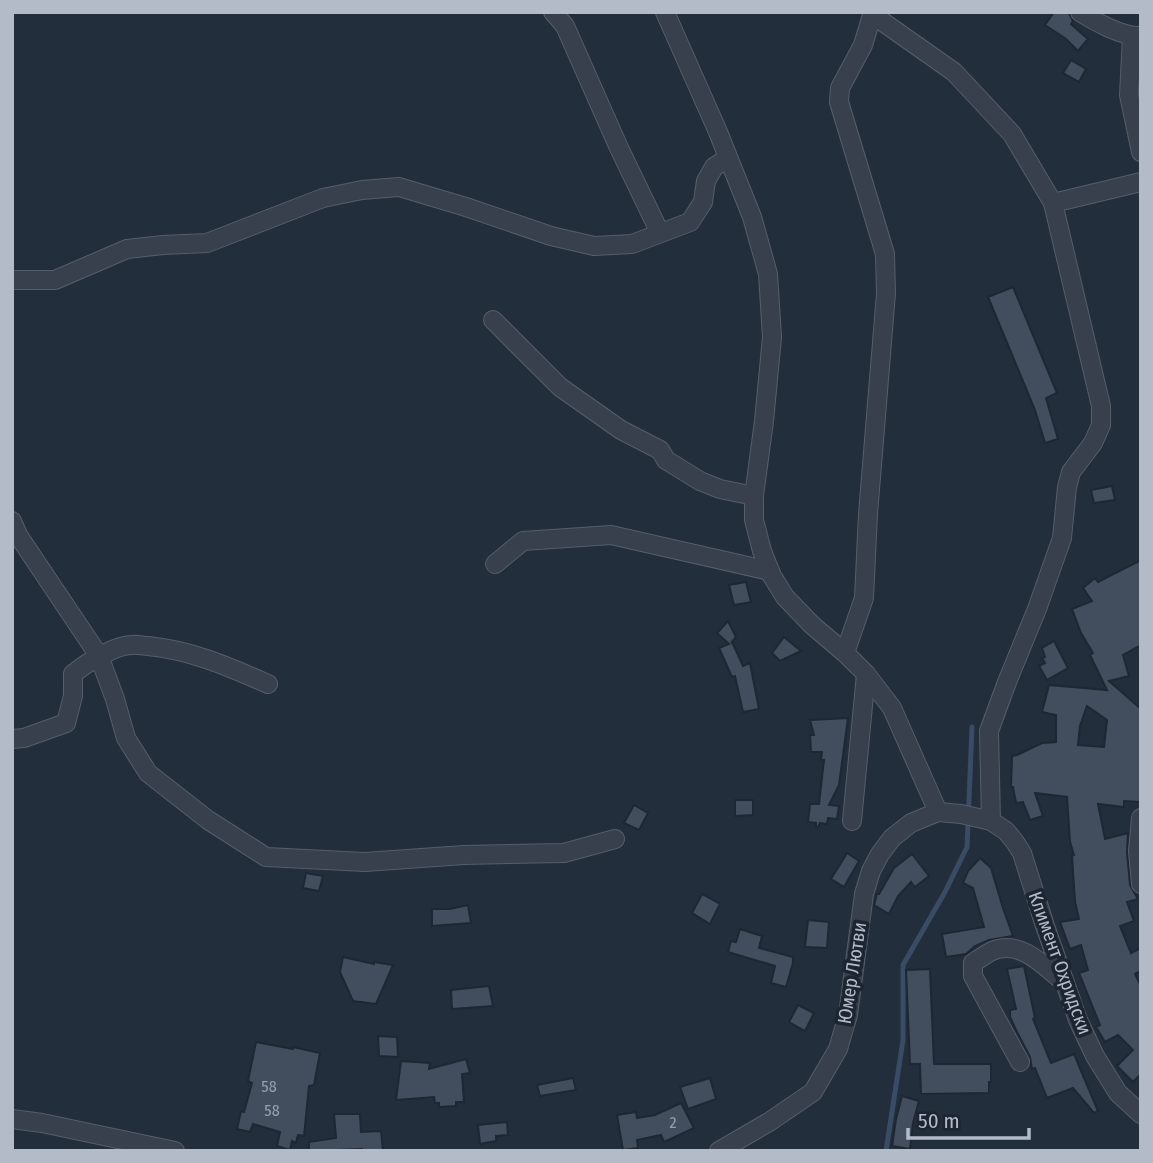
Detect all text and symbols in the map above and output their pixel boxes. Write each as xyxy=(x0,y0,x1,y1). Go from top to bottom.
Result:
street label: Климент Охридски xyxy=(1023,888,1097,1038)
street label: Юмер Лютви xyxy=(833,920,871,1026)
house number: 58 xyxy=(261,1077,277,1096)
scale bar xyxy=(908,1096,1029,1140)
house number: 58 xyxy=(264,1101,280,1120)
text: 50 m xyxy=(918,1108,960,1134)
house number: 2 xyxy=(669,1113,677,1132)

